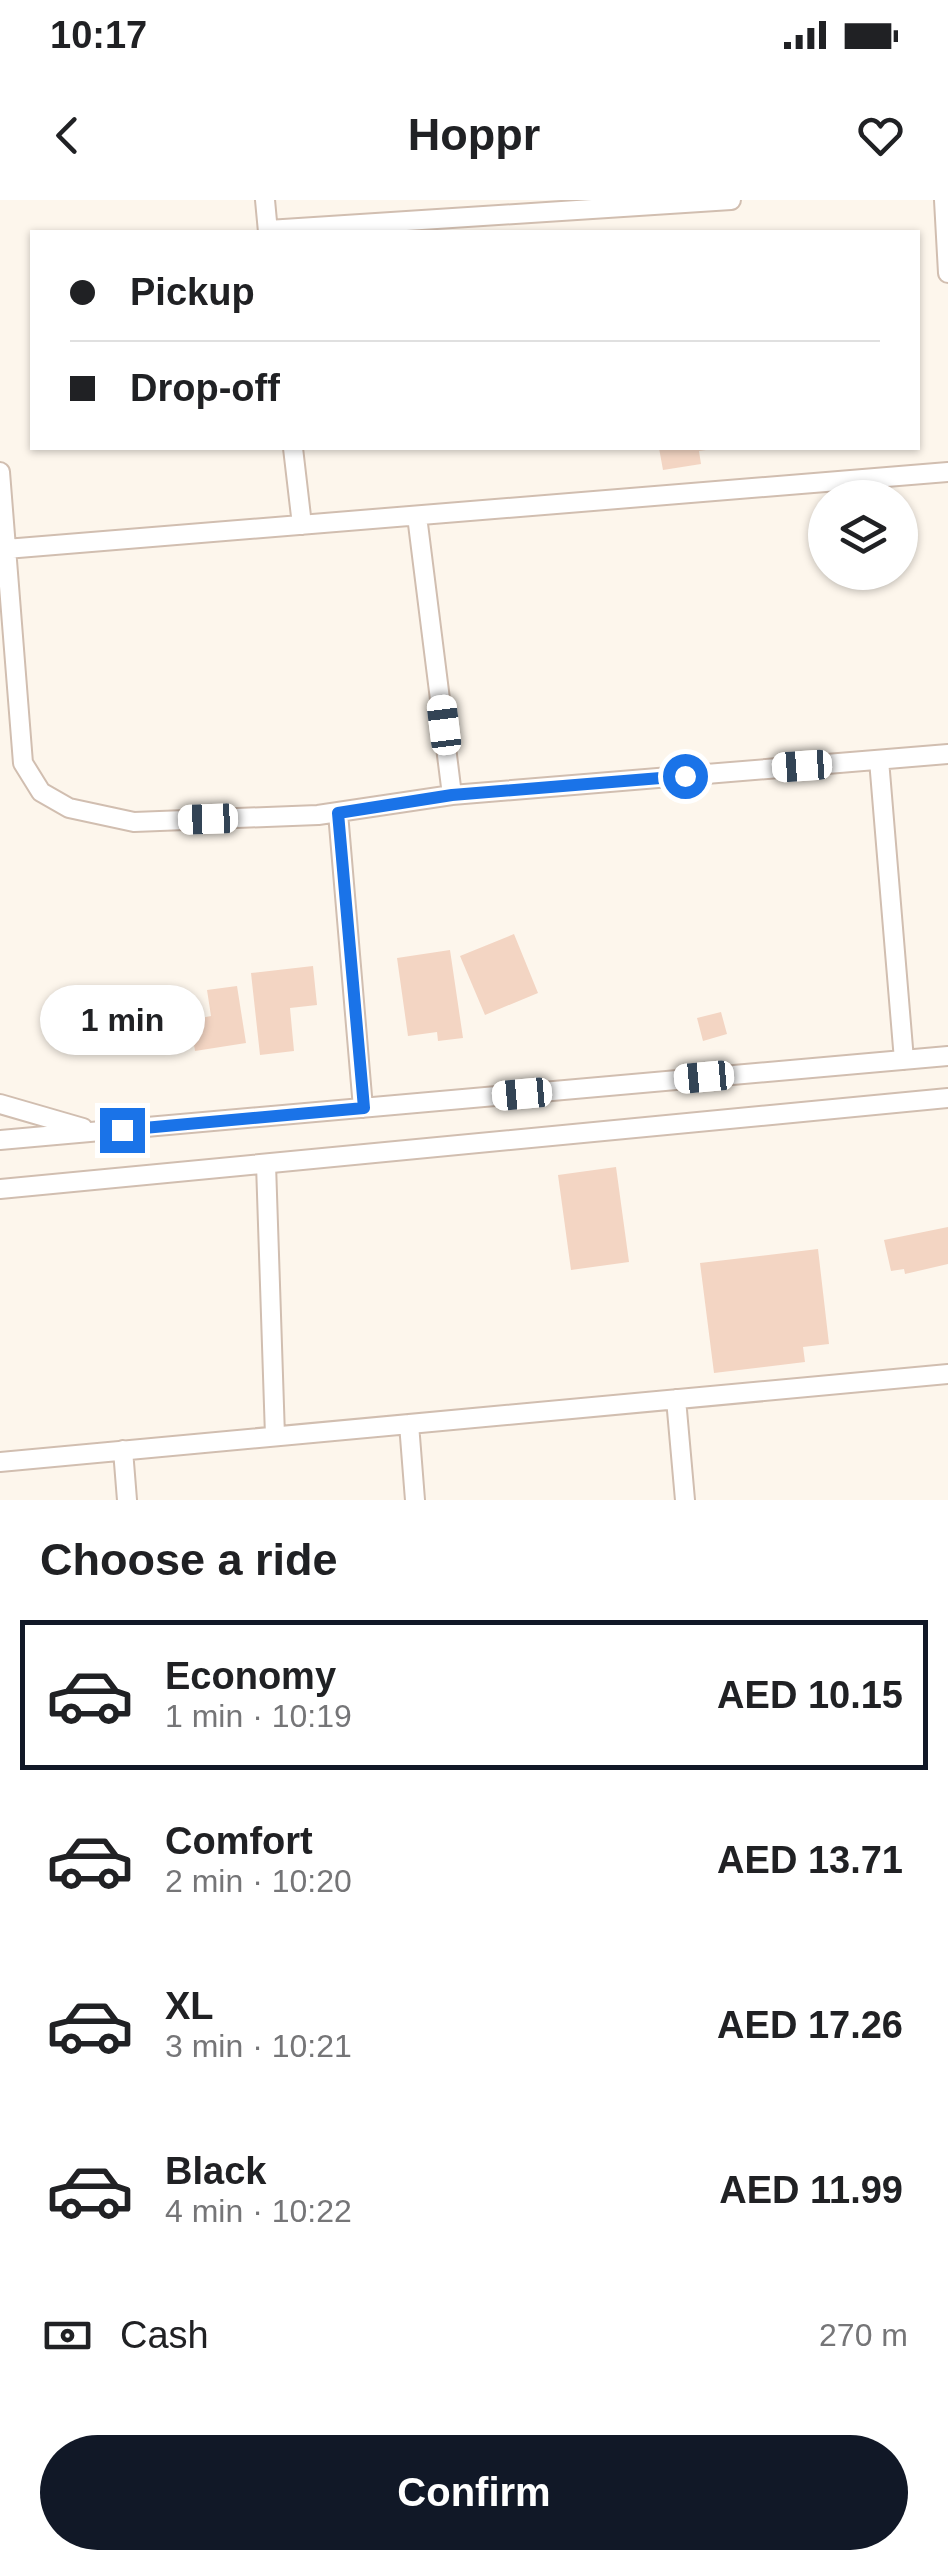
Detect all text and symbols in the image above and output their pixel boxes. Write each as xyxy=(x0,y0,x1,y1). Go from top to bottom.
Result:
text: 10:17 xyxy=(50,14,147,56)
icon: back xyxy=(40,108,95,163)
icon: heart xyxy=(853,108,908,163)
text: Hoppr xyxy=(408,109,540,160)
text: Pickup xyxy=(130,271,255,313)
text: Drop-off xyxy=(130,367,280,409)
map controls xyxy=(808,480,918,590)
button: layers xyxy=(808,480,918,590)
car xyxy=(425,693,463,757)
car xyxy=(771,749,833,783)
route start xyxy=(663,754,708,799)
car xyxy=(177,803,239,835)
callout: 1 min xyxy=(39,985,204,1055)
text: 1 min xyxy=(81,1002,164,1038)
car xyxy=(673,1059,735,1095)
car xyxy=(491,1076,553,1112)
route end xyxy=(100,1108,145,1153)
text: Choose a ride xyxy=(40,1534,338,1585)
icon: car xyxy=(45,1650,135,1740)
text: Economy xyxy=(165,1655,336,1697)
text: AED 10.15 xyxy=(717,1674,903,1716)
text: 1 min · 10:19 xyxy=(165,1698,352,1734)
icon: car xyxy=(45,1815,135,1905)
text: Comfort xyxy=(165,1820,313,1862)
text: AED 13.71 xyxy=(717,1839,903,1881)
text: 2 min · 10:20 xyxy=(165,1863,352,1899)
icon: car xyxy=(45,1980,135,2070)
text: XL xyxy=(165,1985,214,2027)
text: AED 17.26 xyxy=(717,2004,903,2046)
text: 3 min · 10:21 xyxy=(165,2028,352,2064)
icon: car xyxy=(45,2145,135,2235)
text: Black xyxy=(165,2150,266,2192)
text: AED 11.99 xyxy=(719,2169,903,2211)
text: 4 min · 10:22 xyxy=(165,2193,352,2229)
icon: cash xyxy=(40,2308,95,2363)
text: Cash xyxy=(120,2314,209,2356)
text: 270 m xyxy=(819,2317,908,2353)
button: Confirm xyxy=(40,2435,908,2550)

